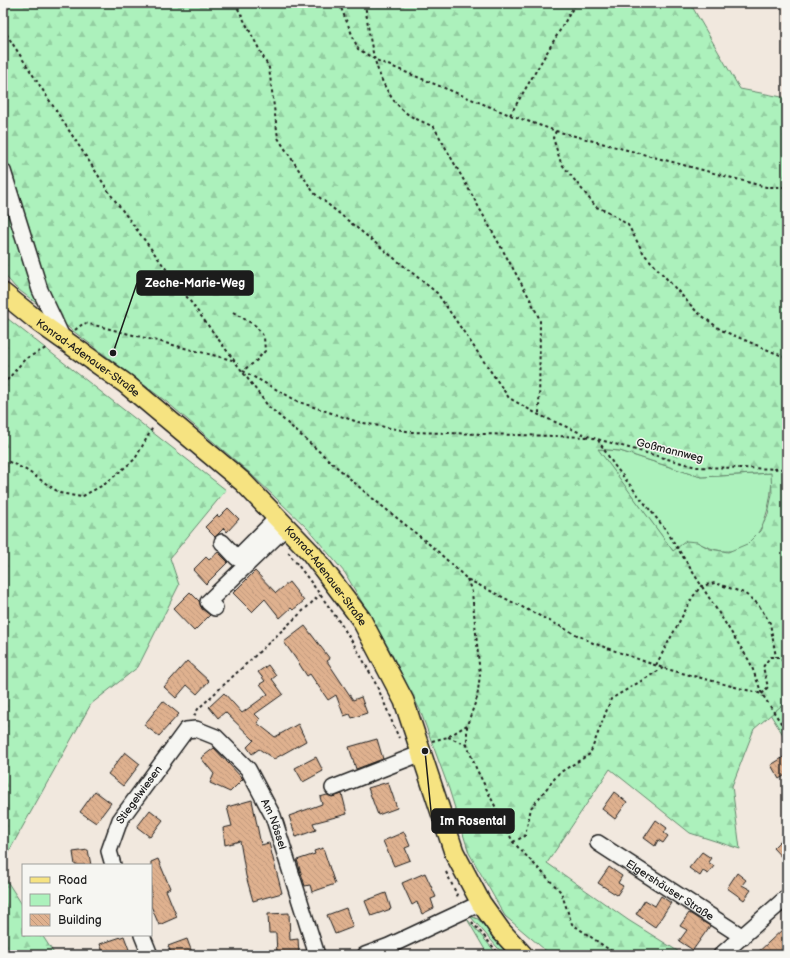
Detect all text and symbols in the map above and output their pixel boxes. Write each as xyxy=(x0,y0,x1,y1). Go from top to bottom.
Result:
callout: Zeche-Marie-Weg xyxy=(137,271,253,295)
text: Zeche-Marie-Weg xyxy=(145,276,245,291)
street label: Konrad-Adenauer-Straße xyxy=(34,316,143,400)
street label: Goßmannweg xyxy=(635,436,705,465)
street label: Konrad-Adenauer-Straße xyxy=(282,523,370,628)
street label: Stiegelwiesen xyxy=(113,763,165,827)
street label: Am Nössel xyxy=(258,797,289,851)
callout: Im Rosental xyxy=(432,809,514,833)
text: Im Rosental xyxy=(440,814,506,829)
street label: Elgershäuser Straße xyxy=(624,857,717,924)
legend xyxy=(22,864,152,936)
text: Road xyxy=(58,873,87,888)
text: Park xyxy=(58,893,82,908)
text: Building xyxy=(58,913,102,928)

